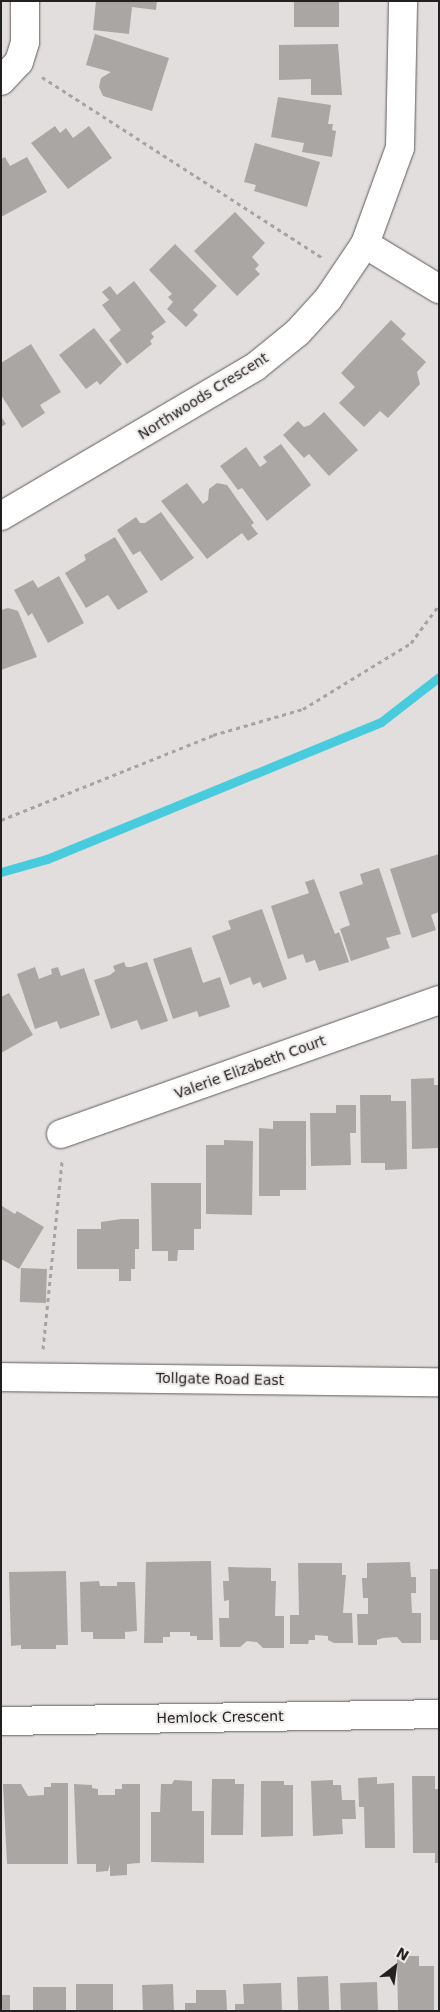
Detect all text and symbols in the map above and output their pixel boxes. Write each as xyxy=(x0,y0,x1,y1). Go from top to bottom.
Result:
street label: Northwoods Crescent xyxy=(135,349,271,443)
street label: Valerie Elizabeth Court xyxy=(172,1032,328,1102)
street label: Tollgate Road East xyxy=(156,1369,284,1389)
street label: Hemlock Crescent xyxy=(156,1707,284,1727)
north arrow xyxy=(370,1942,420,1992)
text: N xyxy=(393,1944,412,1964)

